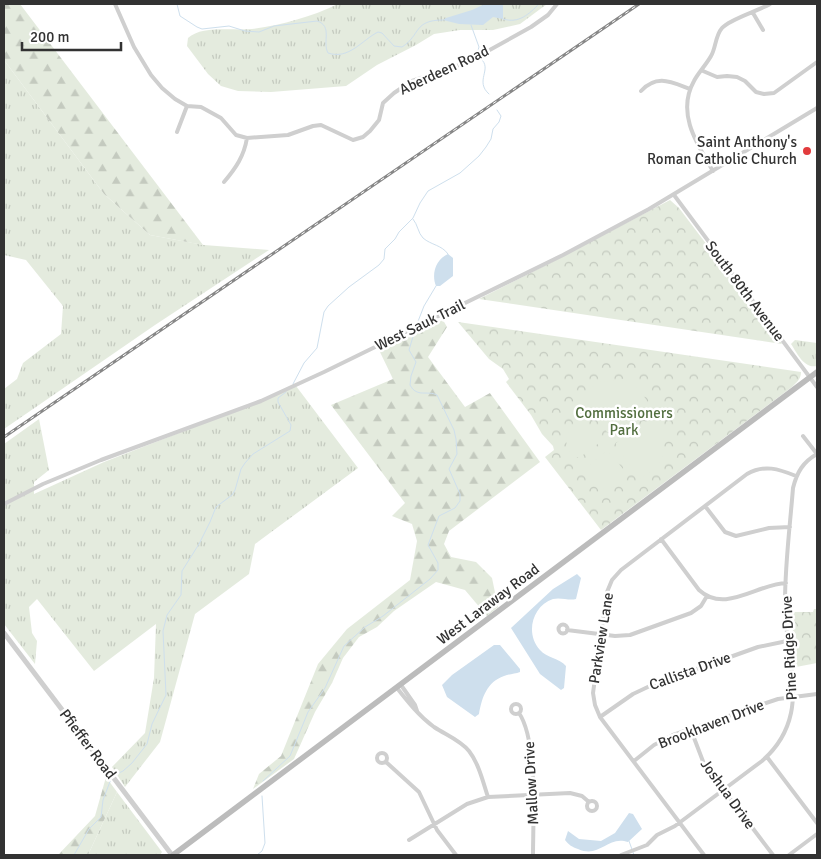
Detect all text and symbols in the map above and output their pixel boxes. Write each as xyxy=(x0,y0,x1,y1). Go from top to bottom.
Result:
scale bar xyxy=(22,20,121,52)
text: 200 m xyxy=(30,28,70,46)
street label: Aberdeen Road xyxy=(396,41,492,99)
place label: Saint Anthony's Roman Catholic Church xyxy=(647,133,797,168)
marker: Saint Anthony's Roman Catholic Church xyxy=(801,145,813,157)
street label: South 80th Avenue xyxy=(701,237,789,345)
street label: West Sauk Trail xyxy=(372,295,468,355)
park label: Commissioners Park xyxy=(575,404,673,439)
street label: West Laraway Road xyxy=(433,560,543,648)
street label: Parkview Lane xyxy=(585,591,617,685)
street label: Pine Ridge Drive xyxy=(777,595,801,701)
street label: Callista Drive xyxy=(647,648,733,694)
street label: Brookhaven Drive xyxy=(656,696,766,752)
street label: Pfieffer Road xyxy=(56,706,120,782)
street label: Mallow Drive xyxy=(520,741,542,825)
street label: Joshua Drive xyxy=(697,756,759,832)

